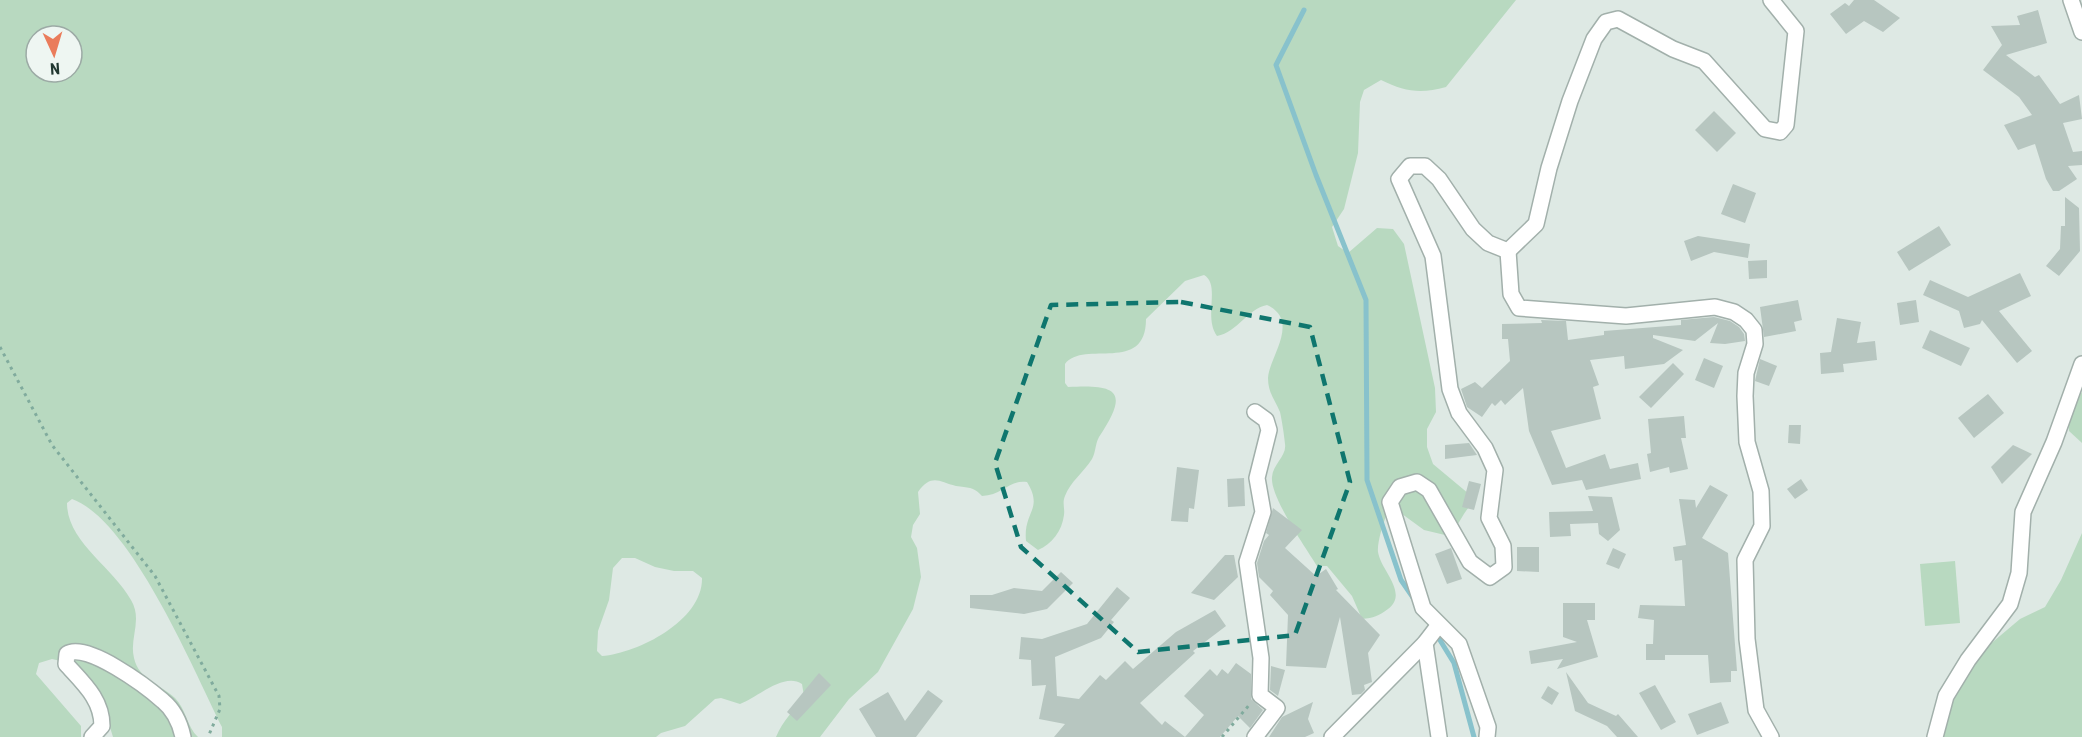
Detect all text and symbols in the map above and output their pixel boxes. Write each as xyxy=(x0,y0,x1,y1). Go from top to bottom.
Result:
north arrow xyxy=(24,24,84,84)
text: N xyxy=(49,59,61,78)

